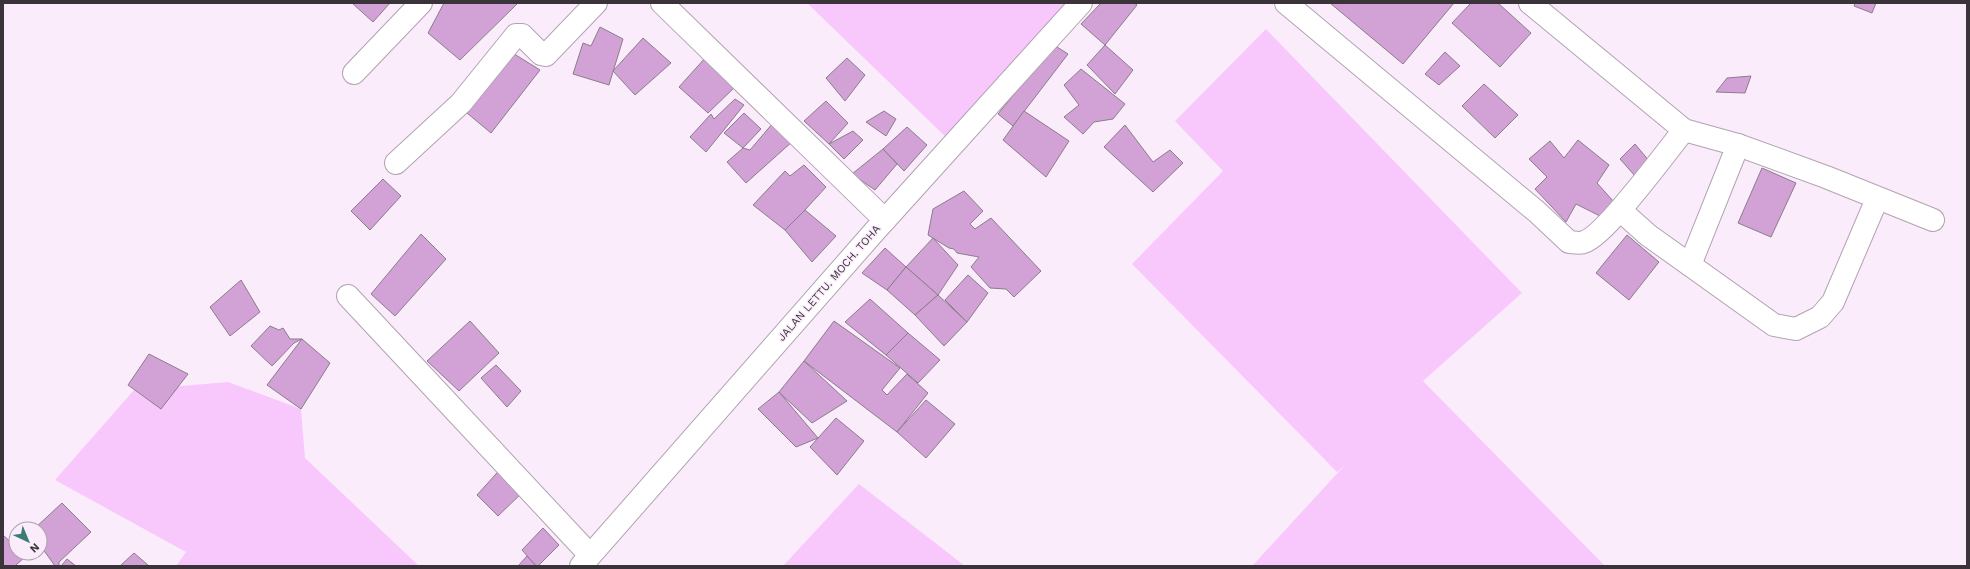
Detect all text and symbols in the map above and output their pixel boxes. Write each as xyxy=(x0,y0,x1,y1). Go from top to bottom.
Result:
street label: JALAN LETTU. MOCH. TOHA xyxy=(775,222,883,344)
north arrow xyxy=(8,521,48,561)
text: N xyxy=(27,540,42,555)

